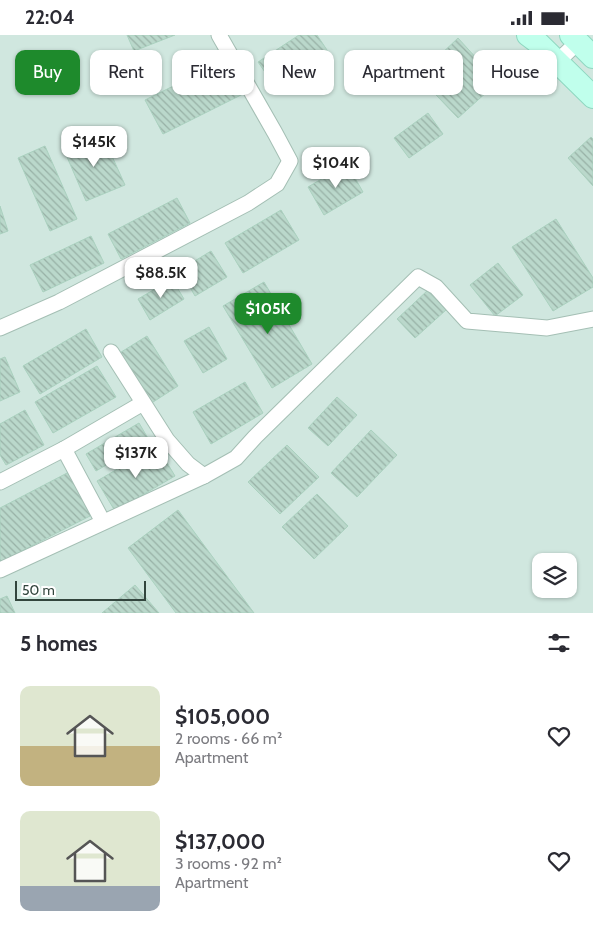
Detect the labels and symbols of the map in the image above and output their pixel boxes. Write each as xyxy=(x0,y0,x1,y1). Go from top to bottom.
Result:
pin: $145K xyxy=(59,125,129,168)
pin: $104K xyxy=(301,147,371,189)
pin: $88.5K xyxy=(120,257,202,299)
pin: $105K xyxy=(233,293,303,335)
pin: $137K xyxy=(101,437,171,479)
scale bar xyxy=(15,578,146,601)

